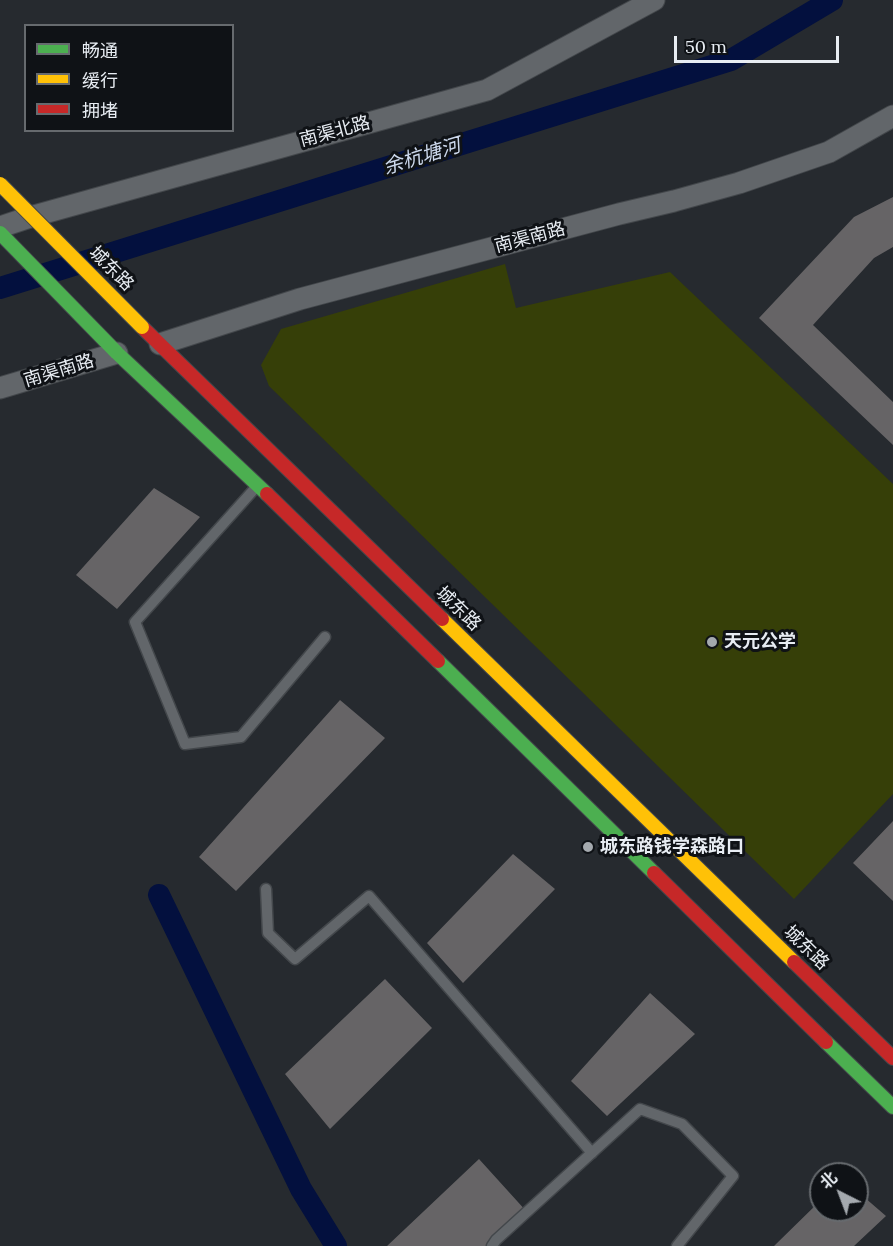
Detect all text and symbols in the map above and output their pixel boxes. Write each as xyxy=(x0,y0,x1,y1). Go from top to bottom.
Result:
legend xyxy=(24,24,234,132)
scale bar xyxy=(677,24,842,62)
text: 50 m xyxy=(685,35,727,58)
text: 畅通 xyxy=(82,39,118,62)
text: 缓行 xyxy=(82,69,118,92)
text: 拥堵 xyxy=(82,99,118,122)
street label: 南渠北路 xyxy=(297,112,373,152)
water label: 余杭塘河 xyxy=(380,134,464,180)
street label: 南渠南路 xyxy=(492,218,568,258)
street label: 城东路 xyxy=(84,242,138,296)
street label: 南渠南路 xyxy=(21,350,97,392)
street label: 城东路 xyxy=(431,582,485,636)
place label: 天元公学 xyxy=(724,631,796,653)
marker: 天元公学 xyxy=(705,635,719,649)
place label: 城东路钱学森路口 xyxy=(600,836,744,858)
marker: 城东路钱学森路口 xyxy=(581,840,595,854)
street label: 城东路 xyxy=(779,921,833,975)
north arrow xyxy=(809,1162,869,1222)
text: 北 xyxy=(816,1167,841,1193)

